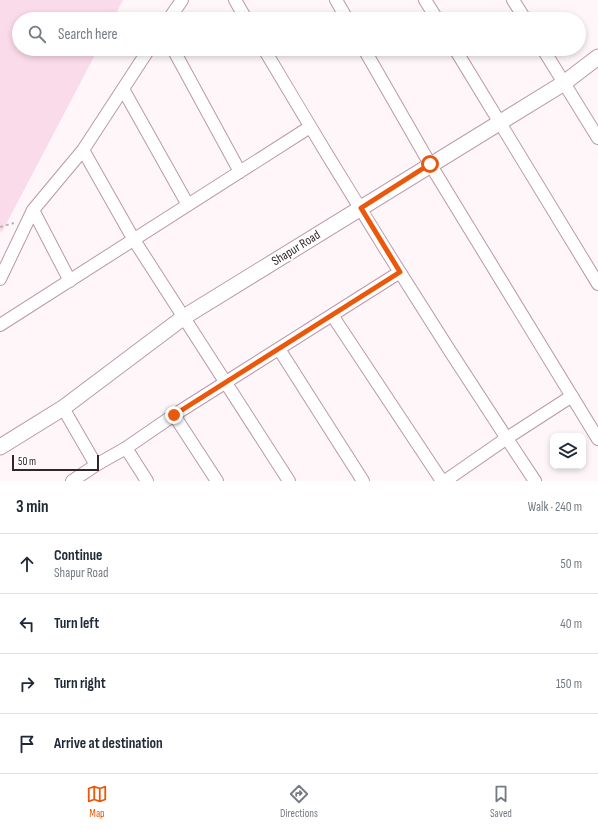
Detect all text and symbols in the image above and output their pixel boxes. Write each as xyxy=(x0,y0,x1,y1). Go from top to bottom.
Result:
search box xyxy=(12,12,586,56)
icon: search xyxy=(26,23,48,45)
text: Search here xyxy=(58,25,118,44)
route start xyxy=(421,155,439,173)
street label: Shapur Road xyxy=(269,227,323,269)
route end xyxy=(165,406,183,424)
map controls xyxy=(550,433,586,469)
button: layers xyxy=(550,433,586,469)
scale bar xyxy=(12,453,99,472)
text: 50 m xyxy=(18,455,36,468)
text: 3 min xyxy=(16,497,49,517)
text: Walk · 240 m xyxy=(528,499,582,515)
text: Continue xyxy=(54,546,103,565)
icon: ahead xyxy=(16,553,38,575)
text: 50 m xyxy=(561,556,582,572)
text: Shapur Road xyxy=(54,565,108,581)
icon: left xyxy=(16,613,38,635)
text: Turn left xyxy=(54,614,99,633)
text: 40 m xyxy=(560,616,582,632)
icon: right xyxy=(16,673,38,695)
text: Turn right xyxy=(54,674,106,693)
text: 150 m xyxy=(556,676,582,692)
icon: arrive xyxy=(16,733,38,755)
text: Arrive at destination xyxy=(54,734,163,753)
tab: Map xyxy=(86,783,108,820)
tab: Directions xyxy=(280,783,318,820)
tab: Saved xyxy=(490,783,512,820)

